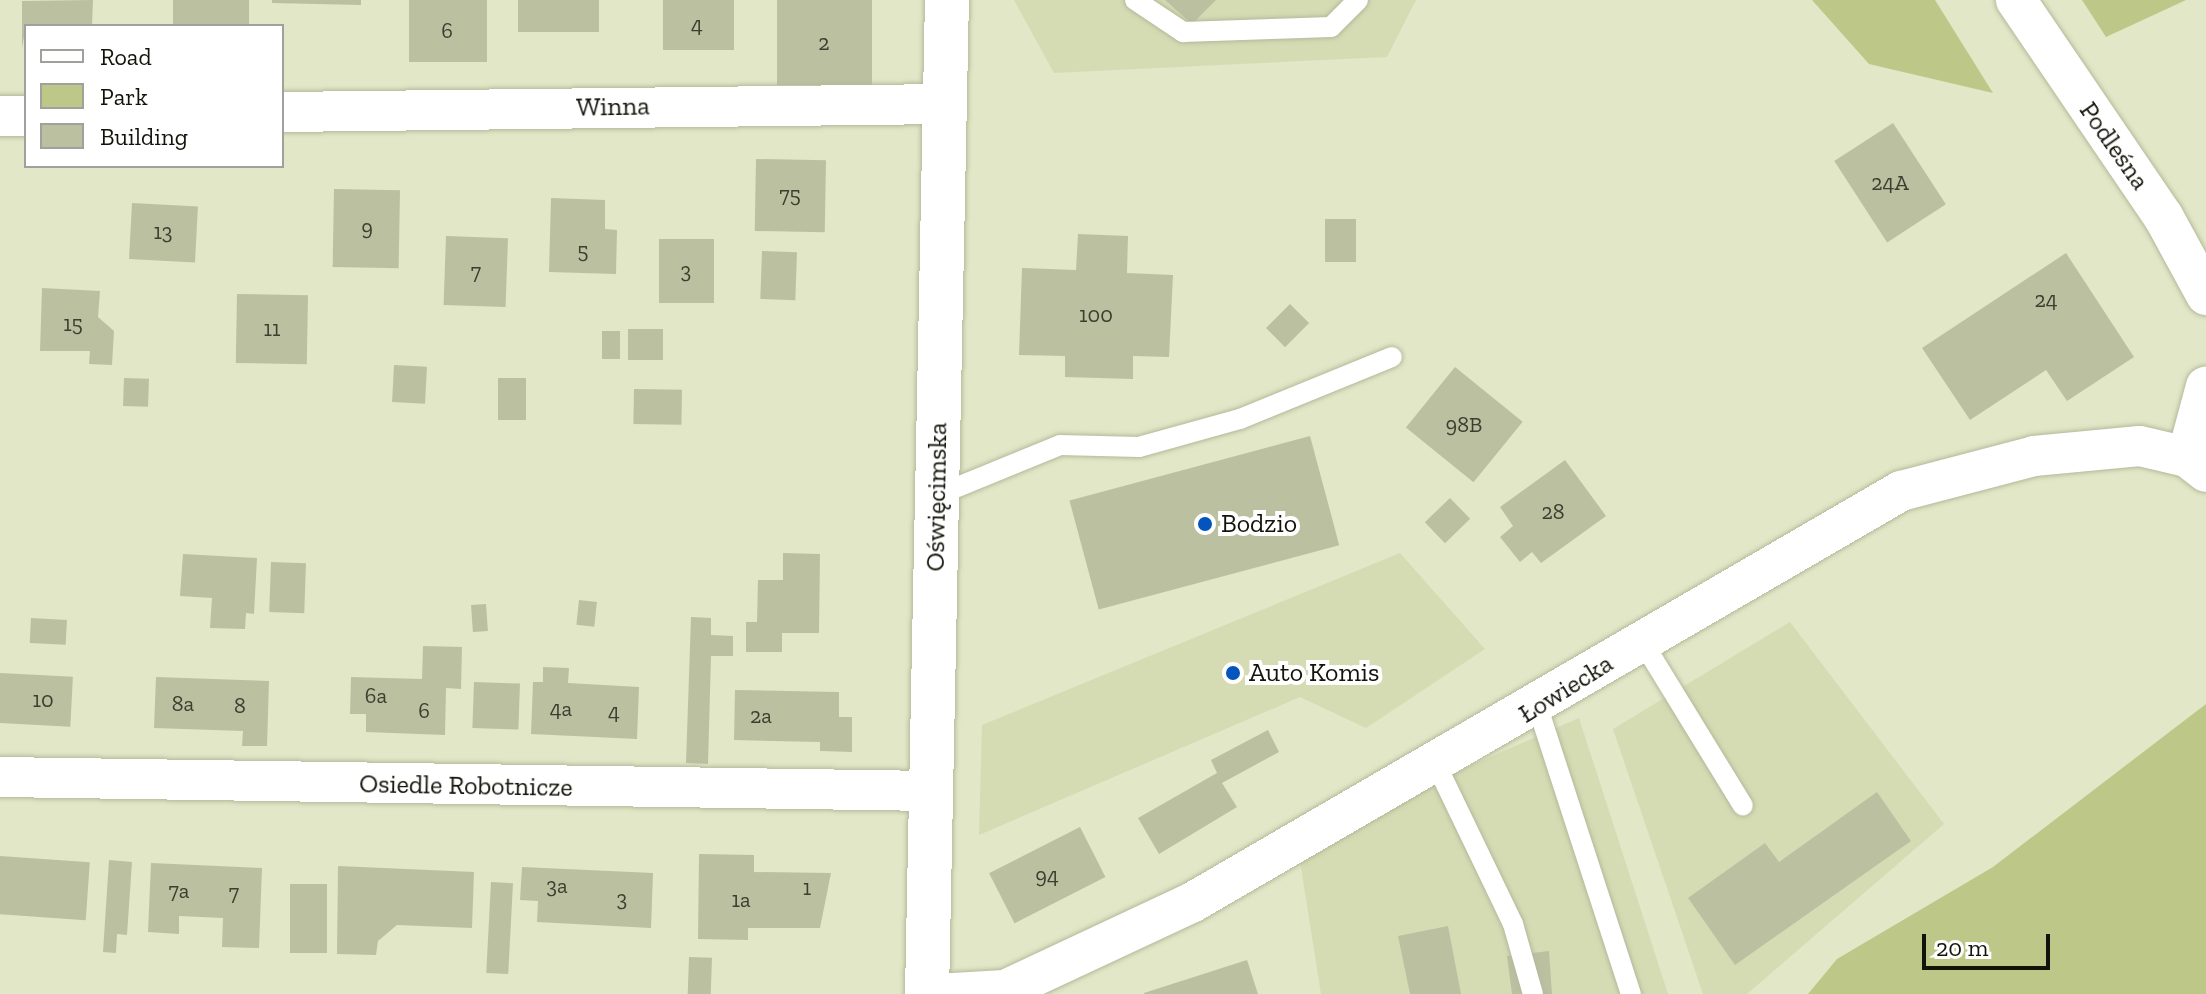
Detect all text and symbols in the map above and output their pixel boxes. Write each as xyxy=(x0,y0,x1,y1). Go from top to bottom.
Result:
house number: 4 xyxy=(691,12,703,38)
house number: 6 xyxy=(441,18,453,44)
legend xyxy=(24,24,284,168)
house number: 2 xyxy=(818,30,830,56)
text: Road xyxy=(100,42,152,71)
text: Park xyxy=(100,82,148,111)
street label: Winna xyxy=(576,91,650,123)
street label: Podleśna xyxy=(2073,96,2155,196)
text: Building xyxy=(100,122,188,151)
house number: 24A xyxy=(1871,170,1909,196)
house number: 75 xyxy=(779,182,801,208)
house number: 9 xyxy=(361,215,373,241)
house number: 13 xyxy=(153,219,173,245)
house number: 5 xyxy=(577,238,589,264)
house number: 3 xyxy=(681,258,691,284)
house number: 7 xyxy=(471,259,481,285)
house number: 24 xyxy=(2034,287,2058,313)
house number: 100 xyxy=(1079,302,1113,328)
house number: 15 xyxy=(63,311,83,337)
house number: 11 xyxy=(264,316,280,342)
house number: 98B xyxy=(1446,412,1482,438)
street label: Oświęcimska xyxy=(920,422,954,572)
house number: 28 xyxy=(1541,499,1565,525)
place label: Bodzio xyxy=(1221,508,1297,540)
marker: Bodzio xyxy=(1196,515,1214,533)
street label: Łowiecka xyxy=(1513,648,1619,730)
place label: Auto Komis xyxy=(1249,657,1379,689)
marker: Auto Komis xyxy=(1224,664,1242,682)
house number: 6a xyxy=(365,683,387,709)
house number: 10 xyxy=(32,687,54,713)
house number: 8a xyxy=(172,691,194,717)
house number: 8 xyxy=(234,693,246,719)
house number: 4a xyxy=(550,696,572,722)
house number: 6 xyxy=(418,698,430,724)
house number: 4 xyxy=(608,699,620,725)
house number: 2a xyxy=(750,703,772,729)
street label: Osiedle Robotnicze xyxy=(359,769,573,803)
house number: 94 xyxy=(1035,863,1059,889)
house number: 3a xyxy=(546,873,568,899)
house number: 1 xyxy=(803,875,811,901)
house number: 7a xyxy=(169,878,189,904)
house number: 7 xyxy=(229,880,239,906)
house number: 3 xyxy=(617,886,627,912)
house number: 1a xyxy=(731,887,751,913)
scale bar xyxy=(1926,918,2054,968)
text: 20 m xyxy=(1936,933,1988,962)

